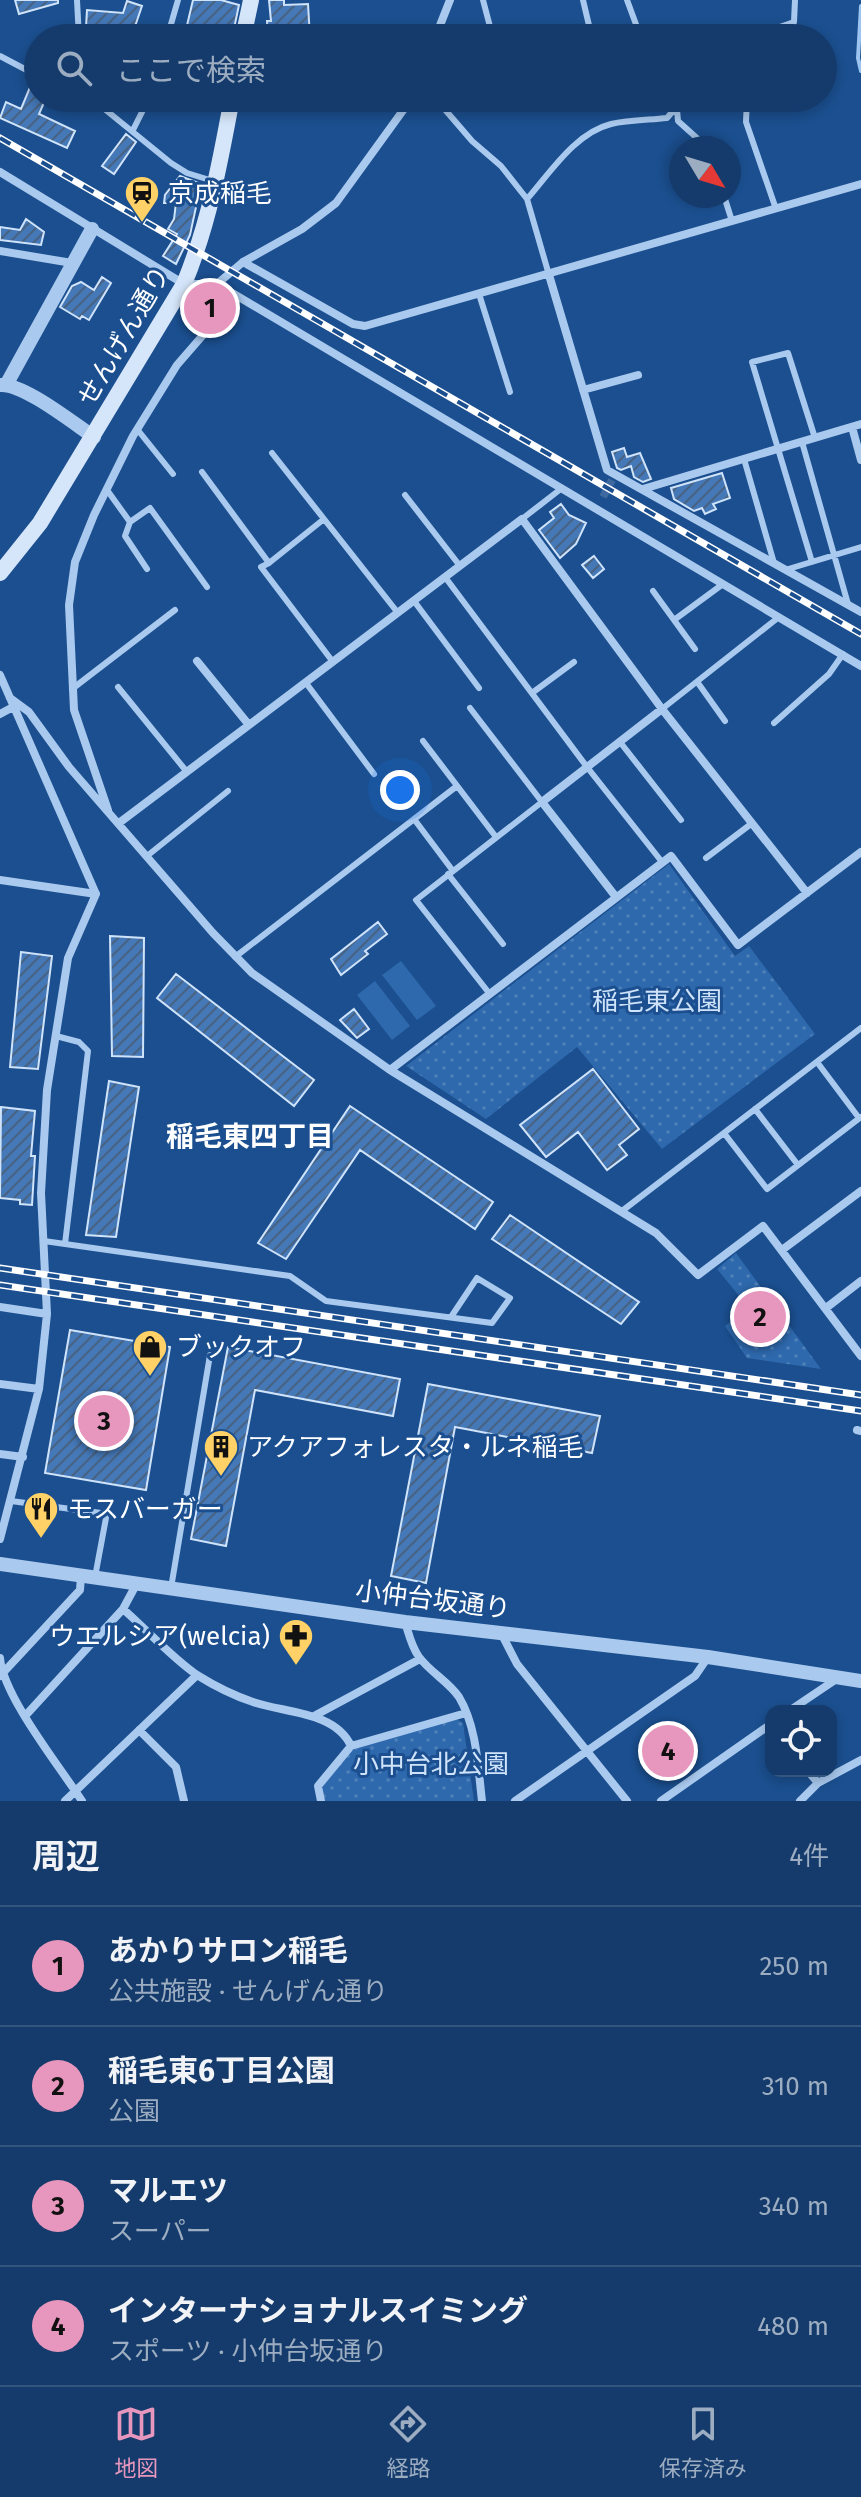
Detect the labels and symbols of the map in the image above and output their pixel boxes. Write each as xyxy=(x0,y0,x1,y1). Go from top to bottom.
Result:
north arrow xyxy=(669,136,741,208)
station icon: 京成稲毛 xyxy=(123,174,161,224)
place label: 京成稲毛 xyxy=(168,178,272,209)
street label: せんげん通り xyxy=(72,261,176,411)
pin: 1 xyxy=(184,278,236,338)
your location xyxy=(380,770,420,810)
park label: 稲毛東公園 xyxy=(592,986,722,1017)
district label: 稲毛東四丁目 xyxy=(166,1120,334,1153)
pin: 2 xyxy=(734,1287,786,1347)
shop icon: ブックオフ xyxy=(131,1328,169,1378)
place label: ブックオフ xyxy=(176,1332,306,1363)
pin: 3 xyxy=(78,1391,130,1451)
building icon: アクアフォレスタ・ルネ稲毛 xyxy=(202,1428,240,1478)
place label: アクアフォレスタ・ルネ稲毛 xyxy=(247,1432,584,1463)
restaurant icon: モスバーガー xyxy=(22,1490,60,1540)
place label: モスバーガー xyxy=(67,1494,223,1525)
street label: 小仲台坂通り xyxy=(354,1575,512,1625)
pharmacy icon: ウエルシア(welcia) xyxy=(277,1617,315,1667)
place label: ウエルシア(welcia) xyxy=(49,1621,270,1652)
pin: 4 xyxy=(642,1721,694,1781)
park label: 小中台北公園 xyxy=(353,1749,509,1780)

